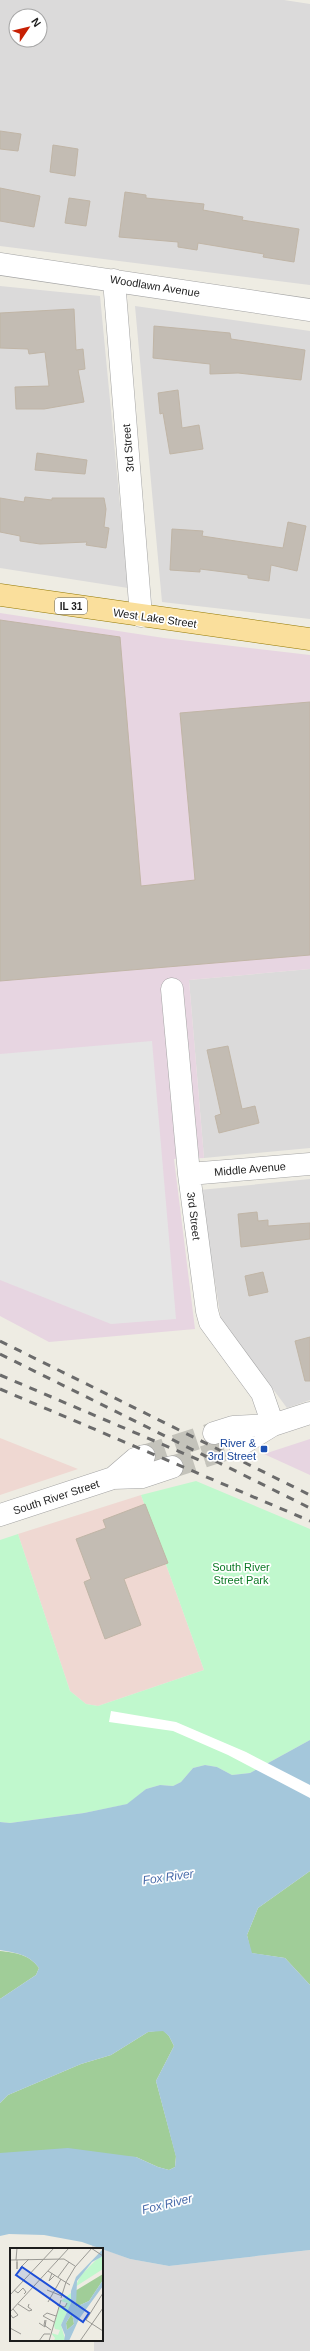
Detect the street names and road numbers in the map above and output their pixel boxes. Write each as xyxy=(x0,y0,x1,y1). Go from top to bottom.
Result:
street label: Woodlawn Avenue xyxy=(109,273,201,299)
street label: 3rd Street xyxy=(120,423,136,473)
road number: IL 31 xyxy=(55,598,87,614)
street label: West Lake Street xyxy=(112,606,198,630)
street label: Middle Avenue xyxy=(214,1160,286,1178)
street label: 3rd Street xyxy=(185,1191,203,1241)
street label: South River Street xyxy=(11,1477,101,1517)

